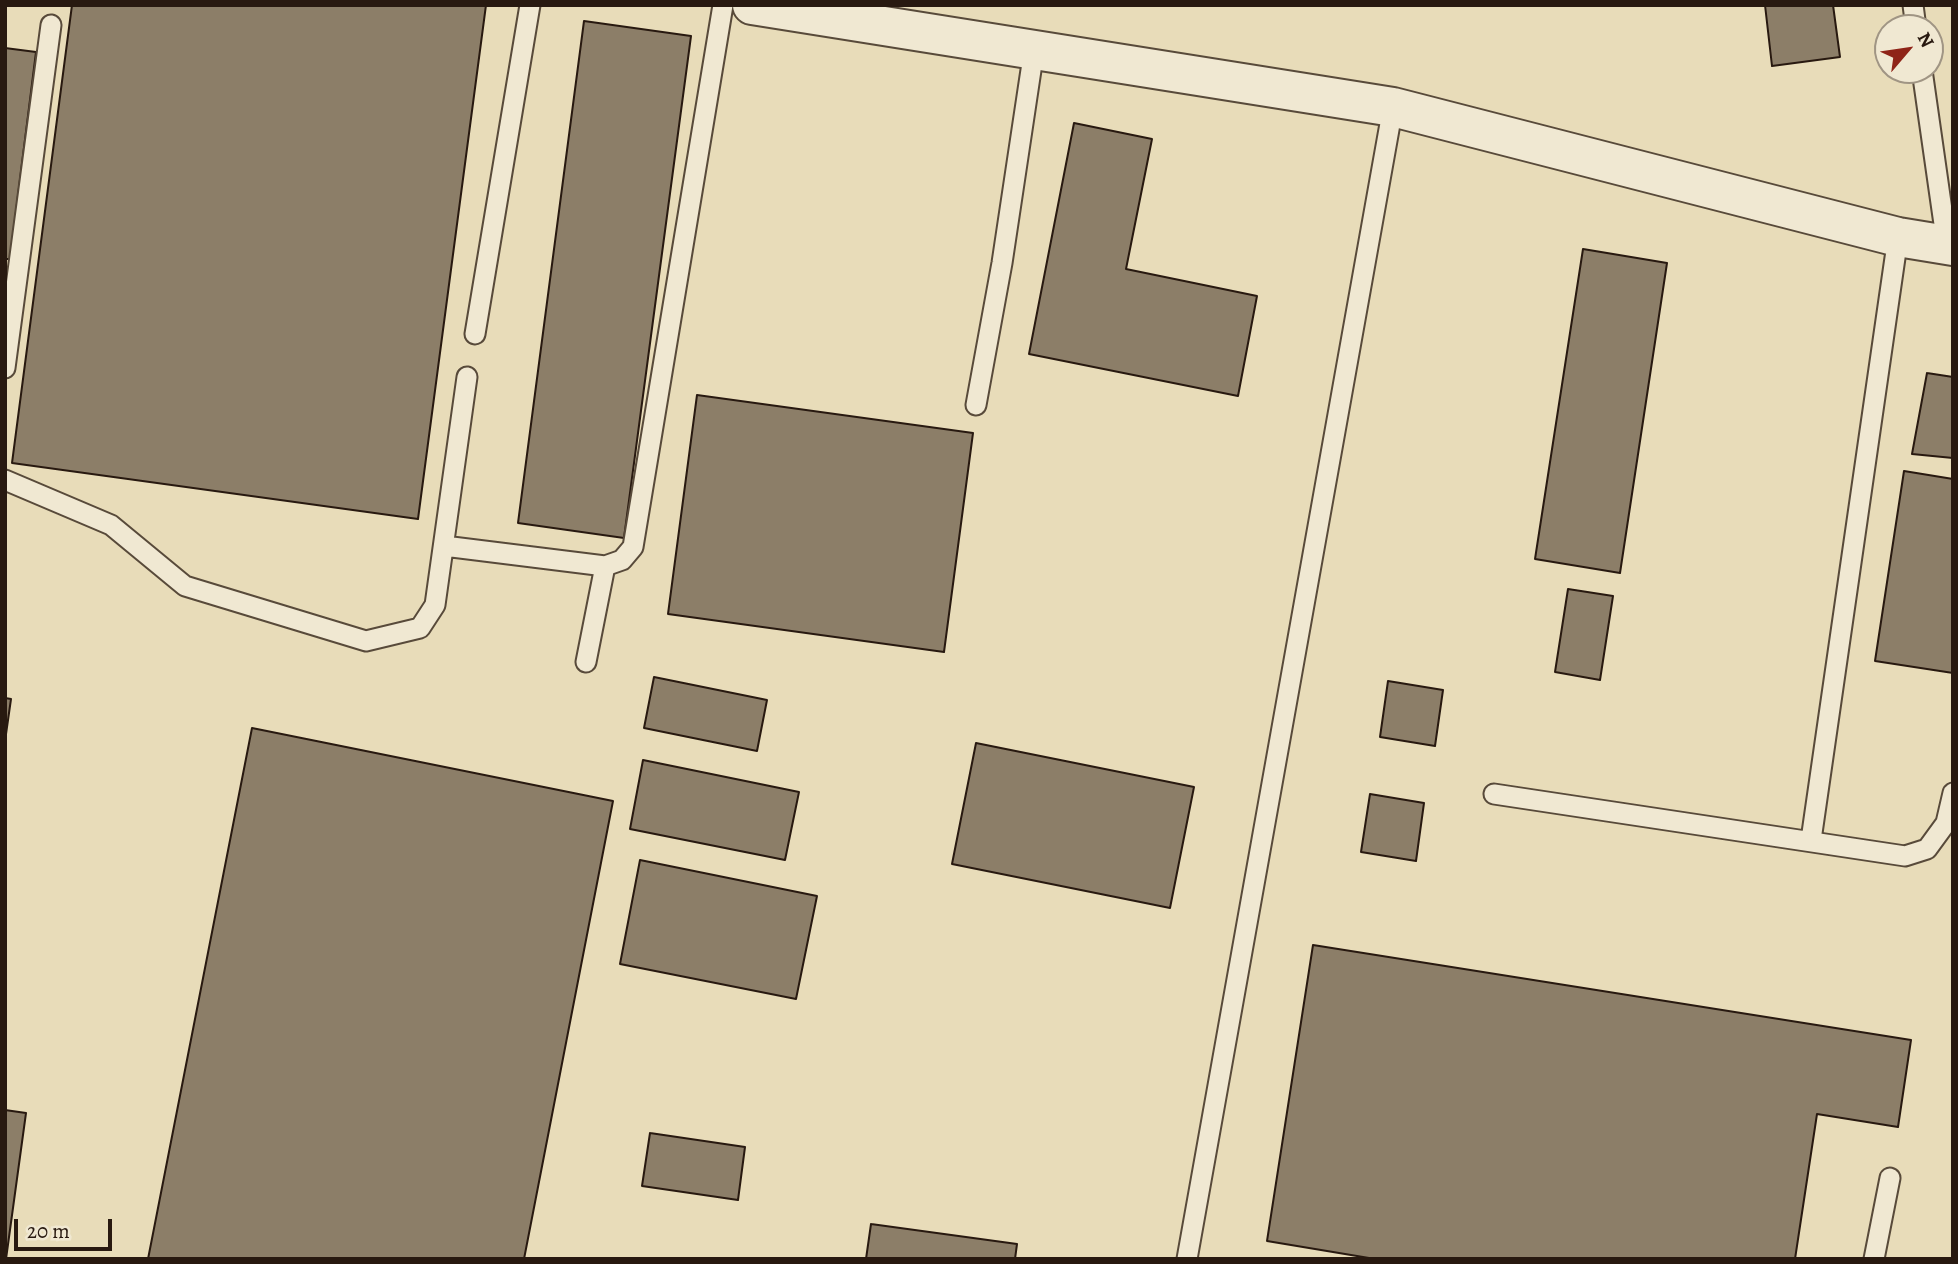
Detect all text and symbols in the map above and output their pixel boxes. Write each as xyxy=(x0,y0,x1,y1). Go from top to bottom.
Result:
north arrow xyxy=(1874,14,1944,84)
text: N xyxy=(1911,27,1940,52)
scale bar xyxy=(18,1204,116,1248)
text: 20 m xyxy=(27,1217,70,1245)

